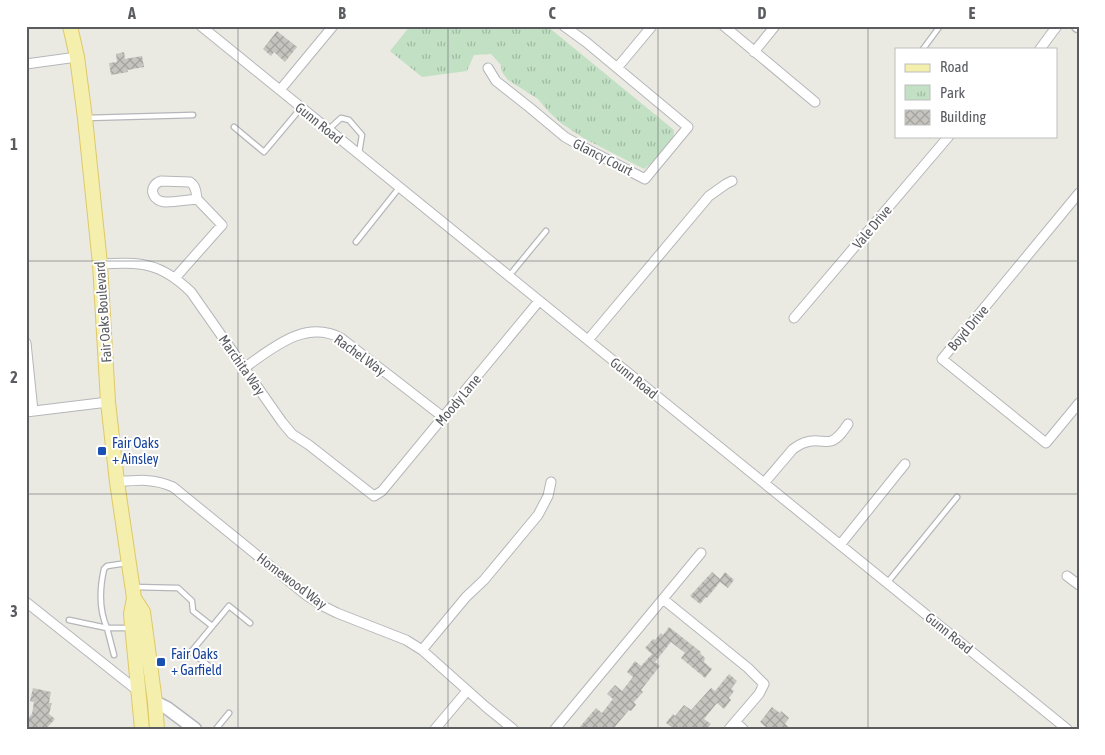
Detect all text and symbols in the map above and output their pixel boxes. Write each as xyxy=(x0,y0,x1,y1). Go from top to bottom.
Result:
text: A xyxy=(127,4,136,22)
text: B xyxy=(338,4,346,22)
text: C xyxy=(548,4,556,22)
text: D xyxy=(758,4,767,22)
text: E xyxy=(969,4,976,22)
legend xyxy=(895,48,1058,138)
text: Road xyxy=(940,58,969,75)
text: Park xyxy=(940,84,965,101)
street label: Gunn Road xyxy=(292,99,346,147)
text: Building xyxy=(940,108,986,125)
text: 1 xyxy=(10,135,18,153)
street label: Glancy Court xyxy=(570,135,636,179)
street label: Vale Drive xyxy=(849,202,895,252)
street label: Fair Oaks Boulevard xyxy=(91,261,115,363)
street label: Boyd Drive xyxy=(944,302,992,354)
street label: Rachel Way xyxy=(331,331,389,379)
street label: Marchita Way xyxy=(215,332,269,398)
street label: Gunn Road xyxy=(607,354,661,402)
text: 2 xyxy=(10,368,18,386)
street label: Moody Lane xyxy=(432,371,484,429)
place label: Fair Oaks + Ainsley xyxy=(112,435,159,467)
marker: Fair Oaks + Ainsley xyxy=(96,445,108,457)
street label: Homewood Way xyxy=(254,550,330,612)
text: 3 xyxy=(10,602,18,620)
street label: Gunn Road xyxy=(922,609,976,657)
place label: Fair Oaks + Garfield xyxy=(171,646,222,678)
marker: Fair Oaks + Garfield xyxy=(155,656,167,668)

